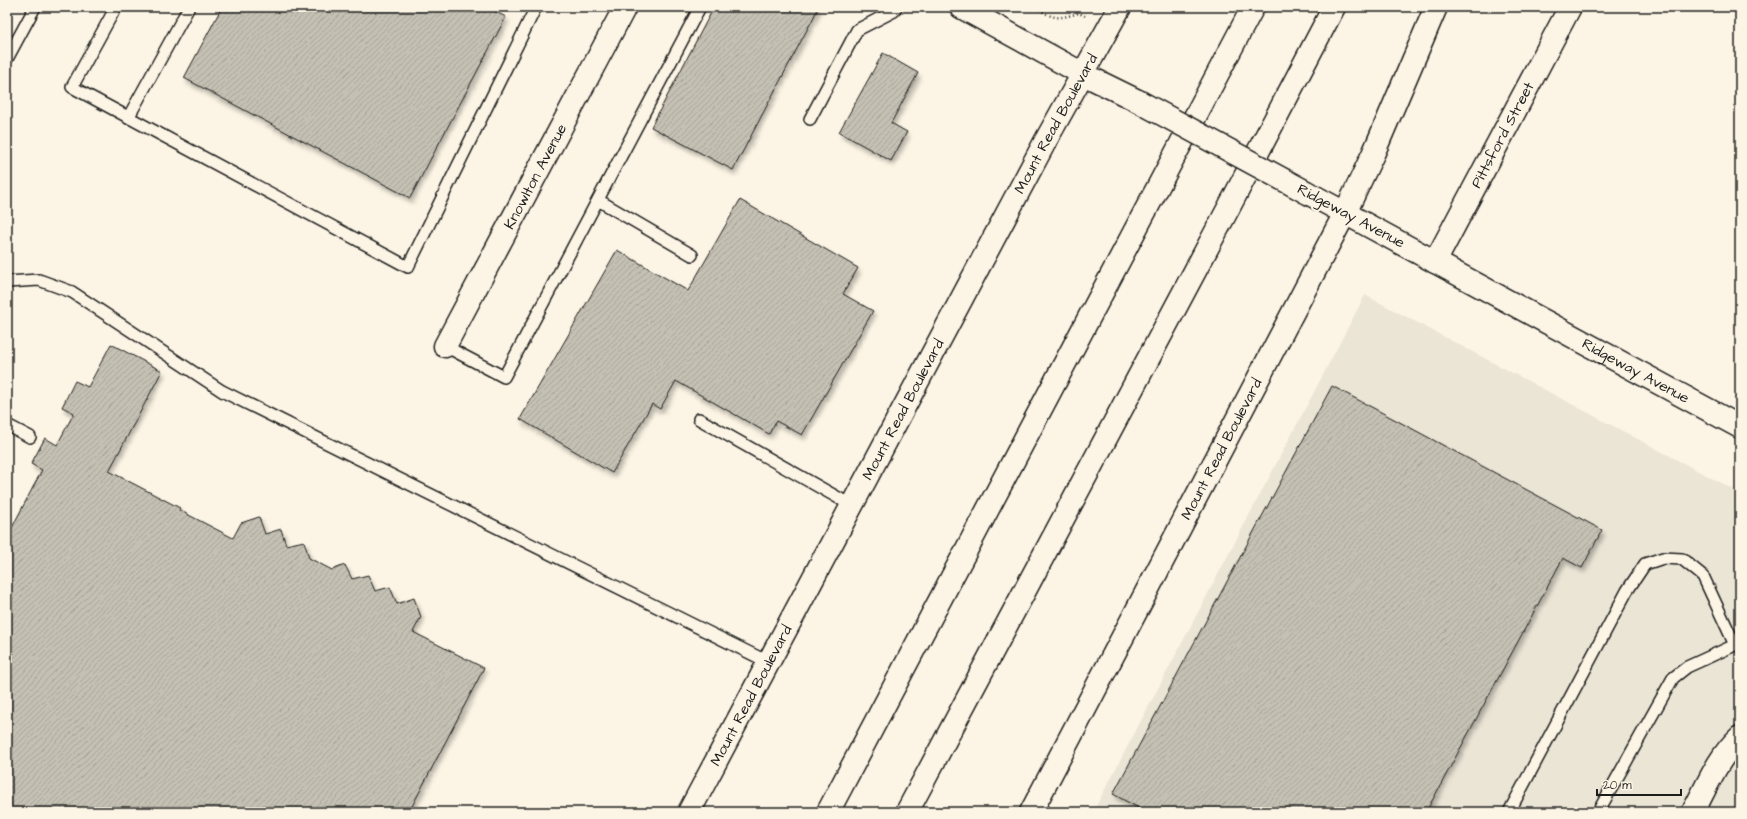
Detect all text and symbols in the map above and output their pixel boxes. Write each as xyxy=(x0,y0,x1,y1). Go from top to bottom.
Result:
street label: Mount Read Boulevard xyxy=(1009,49,1103,197)
street label: Pittsford Street xyxy=(1466,78,1539,191)
street label: Knowlton Avenue xyxy=(498,120,572,233)
street label: Ridgeway Avenue xyxy=(1293,179,1409,254)
street label: Ridgeway Avenue xyxy=(1578,333,1693,408)
street label: Mount Read Boulevard xyxy=(857,335,949,484)
street label: Mount Read Boulevard xyxy=(1176,374,1267,523)
street label: Mount Read Boulevard xyxy=(705,621,797,770)
scale bar xyxy=(1597,771,1681,797)
text: 20 m xyxy=(1603,777,1632,794)

